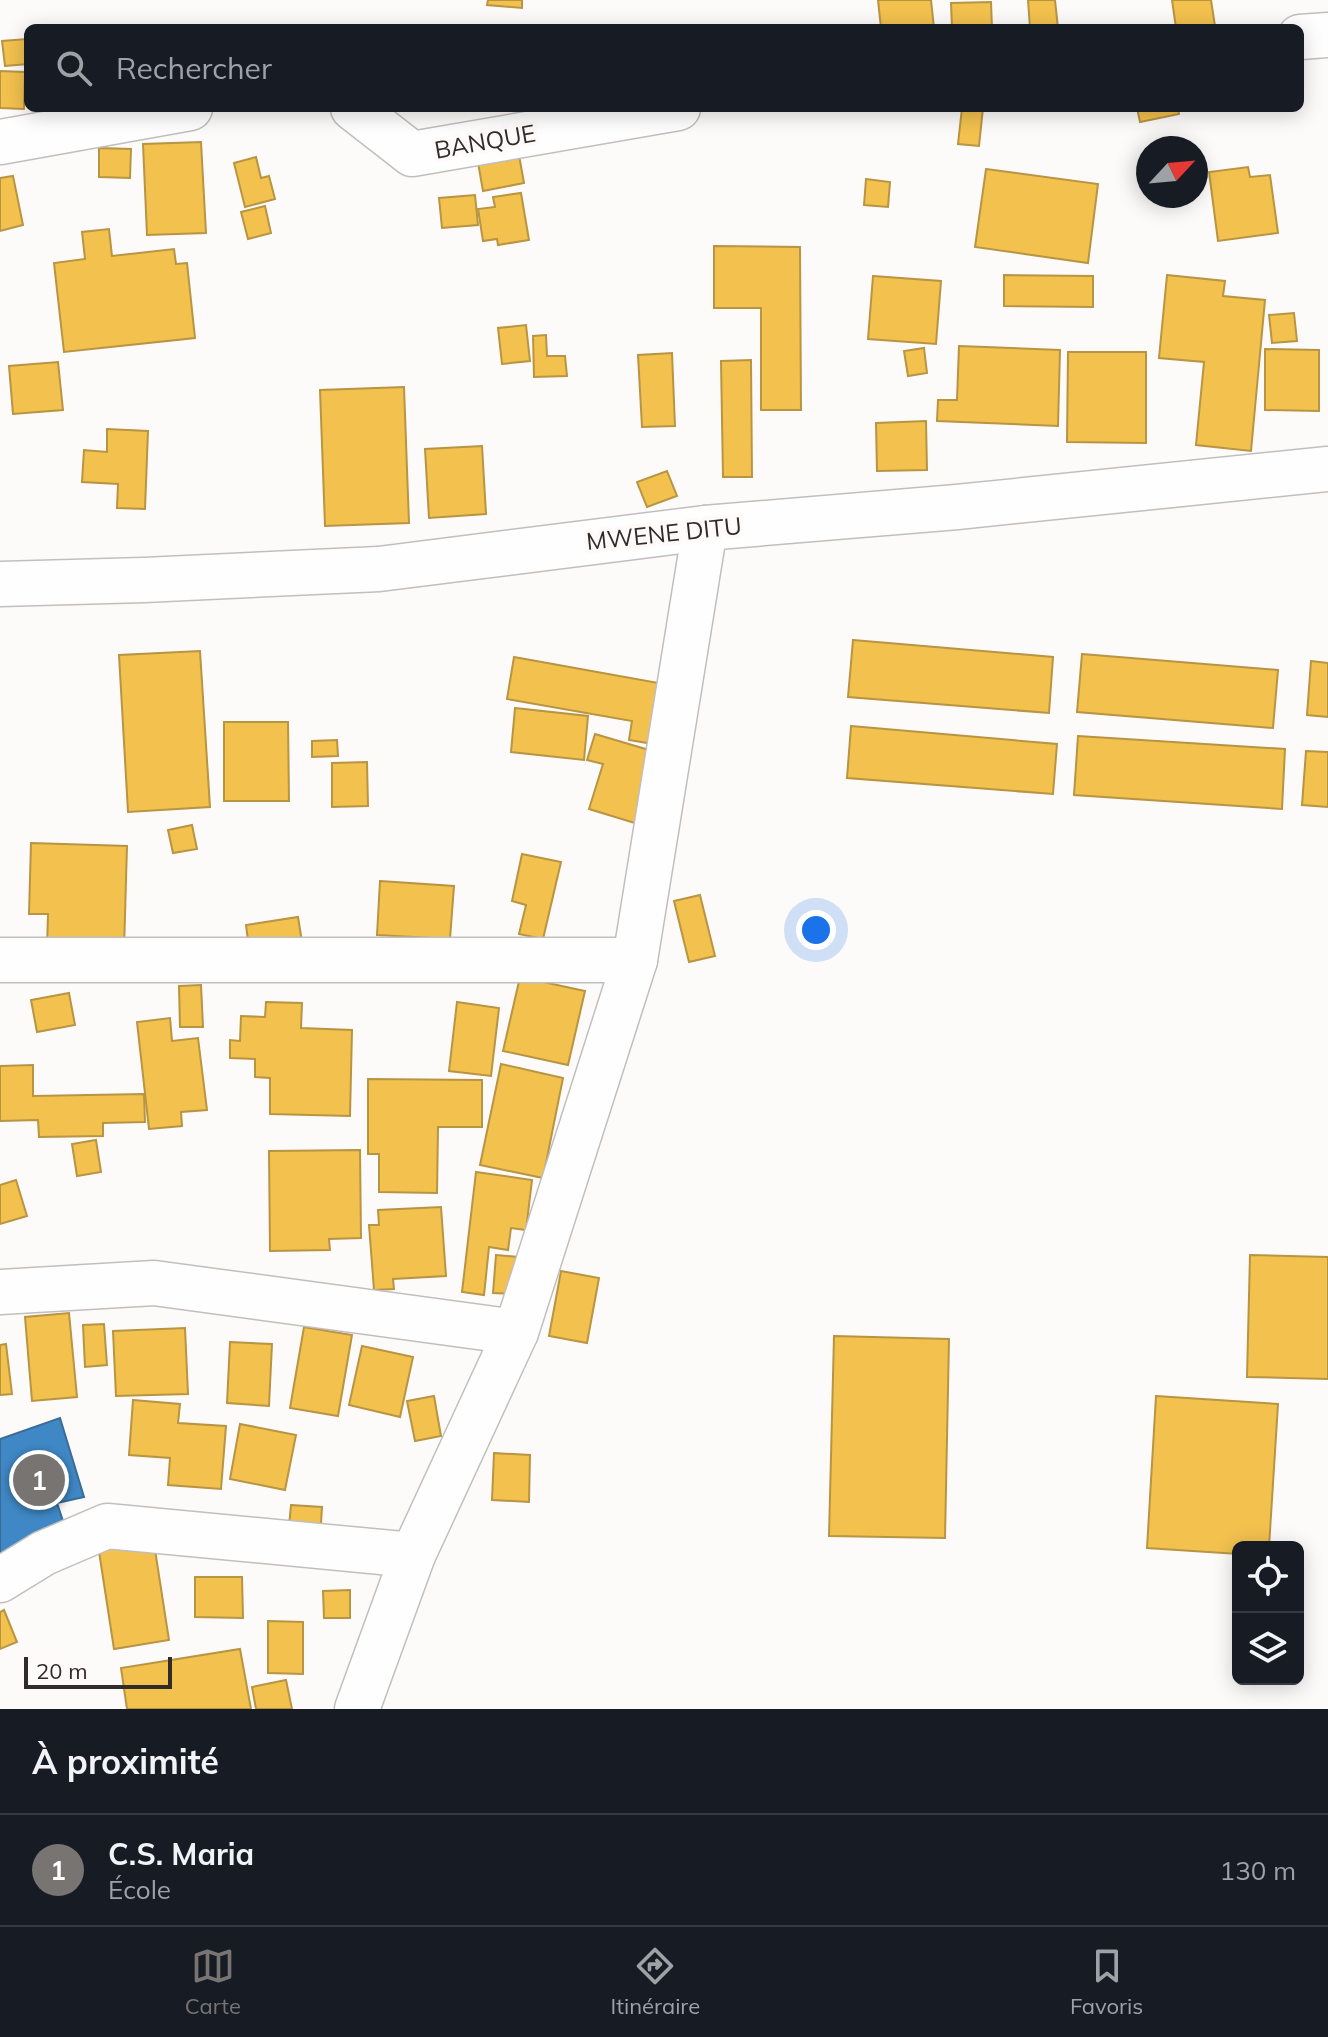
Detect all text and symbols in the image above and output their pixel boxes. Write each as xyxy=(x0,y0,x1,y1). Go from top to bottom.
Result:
search box xyxy=(24,24,1304,112)
icon: search xyxy=(52,46,96,90)
text: Rechercher xyxy=(116,49,272,87)
street label: BANQUE xyxy=(432,117,538,165)
north arrow xyxy=(1136,136,1208,208)
street label: MWENE DITU xyxy=(585,510,743,556)
your location xyxy=(796,910,836,950)
pin: 1 xyxy=(13,1450,65,1510)
map controls xyxy=(1232,1541,1304,1685)
button: locate xyxy=(1232,1541,1304,1613)
button: layers xyxy=(1232,1613,1304,1685)
scale bar xyxy=(24,1653,172,1689)
text: 20 m xyxy=(36,1657,87,1685)
text: À proximité xyxy=(32,1740,219,1783)
text: C.S. Maria xyxy=(108,1835,254,1873)
text: 1 xyxy=(50,1854,66,1887)
text: 130 m xyxy=(1220,1854,1296,1887)
text: École xyxy=(108,1873,171,1906)
tab: Carte xyxy=(185,1944,241,2020)
tab: Itinéraire xyxy=(611,1944,700,2020)
tab: Favoris xyxy=(1070,1944,1143,2020)

